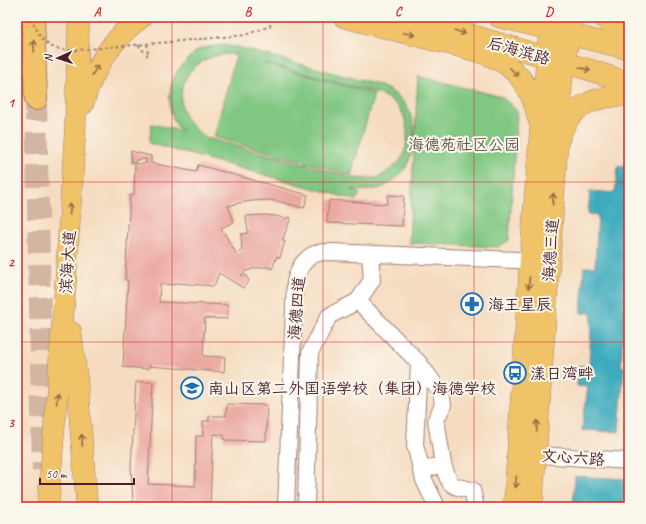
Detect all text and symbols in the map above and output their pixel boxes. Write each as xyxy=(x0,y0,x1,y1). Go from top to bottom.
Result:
text: A xyxy=(94,4,102,20)
text: B xyxy=(245,4,253,20)
text: C xyxy=(395,4,403,20)
text: D xyxy=(545,4,554,20)
one-way arrow xyxy=(454,29,467,36)
one-way arrow xyxy=(402,30,415,38)
street label: 后海滨路 xyxy=(485,33,552,69)
north arrow xyxy=(38,38,78,78)
one-way arrow xyxy=(30,40,37,53)
text: N xyxy=(41,53,55,62)
one-way arrow xyxy=(92,64,100,76)
one-way arrow xyxy=(578,66,591,73)
one-way arrow xyxy=(509,67,519,76)
text: 1 xyxy=(8,95,16,111)
park label: 海德苑社区公园 xyxy=(408,135,520,155)
one-way arrow xyxy=(550,193,557,206)
one-way arrow xyxy=(67,203,74,216)
street label: 海德三道 xyxy=(539,217,563,283)
street label: 滨海大道 xyxy=(56,229,80,295)
text: 2 xyxy=(8,255,15,271)
street label: 海德四道 xyxy=(284,275,310,341)
one-way arrow xyxy=(525,276,532,289)
pharmacy icon: 海王星辰 xyxy=(459,291,485,317)
place label: 海王星辰 xyxy=(488,295,552,315)
bus stop icon: 漾日湾畔 xyxy=(502,360,528,386)
place label: 漾日湾畔 xyxy=(530,364,594,384)
school or university icon: 南山区第二外国语学校（集团）海德学校 xyxy=(179,375,205,401)
place label: 南山区第二外国语学校（集团）海德学校 xyxy=(208,379,496,399)
one-way arrow xyxy=(53,392,60,405)
text: 3 xyxy=(8,415,15,431)
one-way arrow xyxy=(534,420,541,433)
one-way arrow xyxy=(78,434,85,447)
street label: 文心六路 xyxy=(540,446,606,470)
scale bar xyxy=(40,460,134,486)
text: 50 m xyxy=(46,466,68,482)
one-way arrow xyxy=(512,475,519,488)

